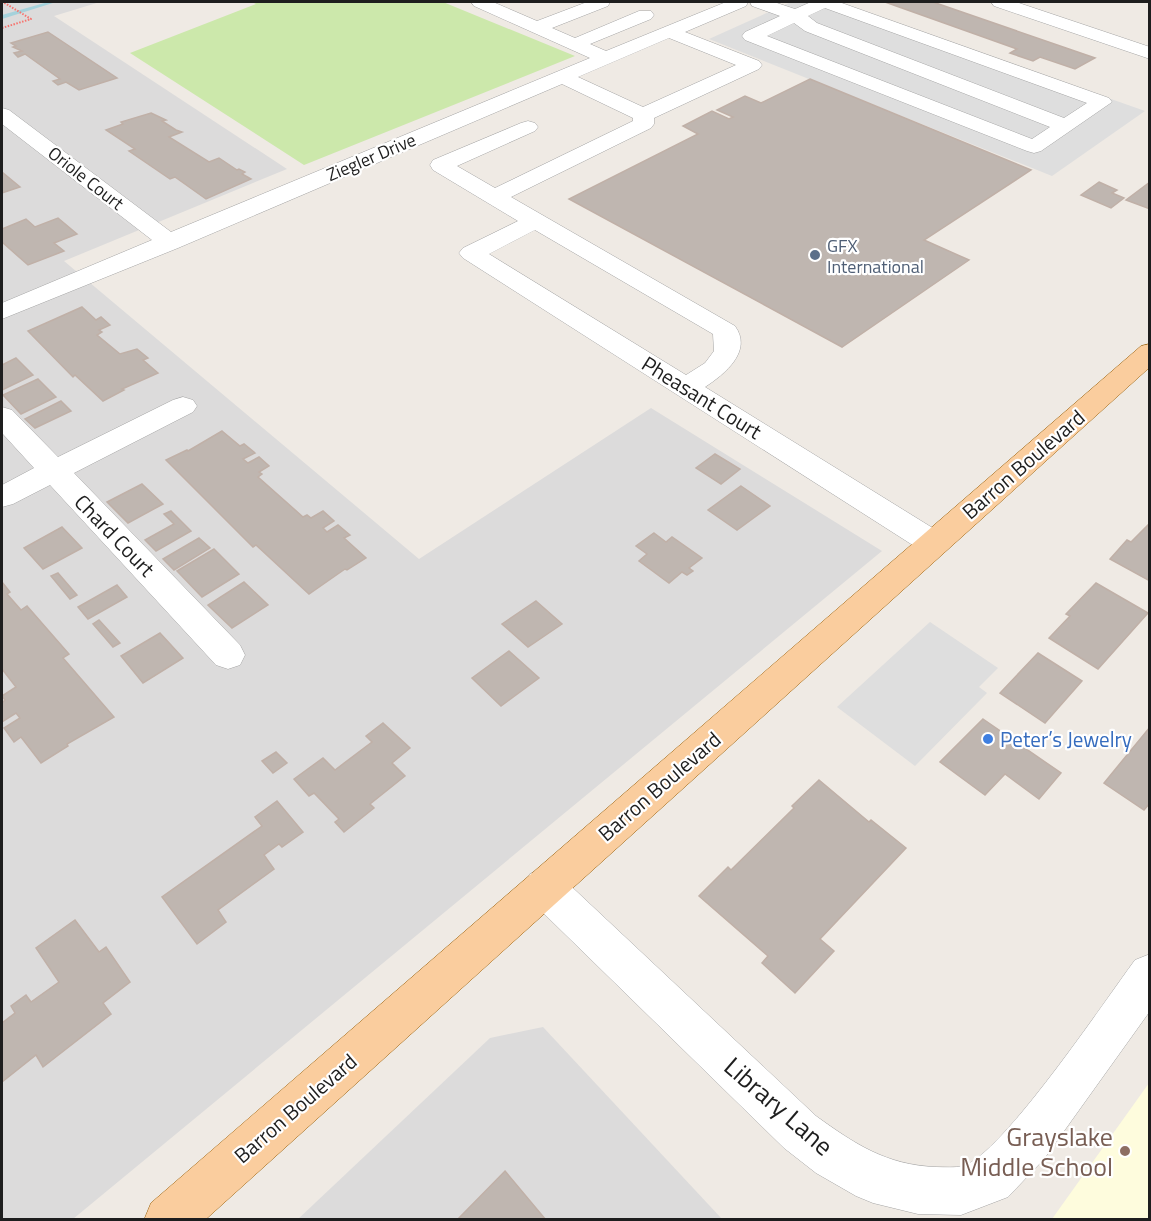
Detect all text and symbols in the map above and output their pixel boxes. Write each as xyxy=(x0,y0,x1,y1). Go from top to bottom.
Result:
street label: Ziegler Drive xyxy=(322,126,420,188)
street label: Oriole Court xyxy=(42,140,130,217)
place label: GFX International xyxy=(827,232,924,280)
marker: GFX International xyxy=(808,248,822,262)
street label: Pheasant Court xyxy=(636,347,769,447)
street label: Barron Boulevard xyxy=(954,401,1092,527)
street label: Chard Court xyxy=(67,486,163,584)
street label: Barron Boulevard xyxy=(590,723,728,849)
place label: Peter’s Jewelry xyxy=(1000,723,1132,755)
marker: Peter’s Jewelry xyxy=(981,732,995,746)
street label: Barron Boulevard xyxy=(226,1045,364,1171)
street label: Library Lane xyxy=(716,1047,842,1165)
place label: Grayslake Middle School xyxy=(960,1117,1113,1186)
marker: Grayslake Middle School xyxy=(1118,1144,1132,1158)

